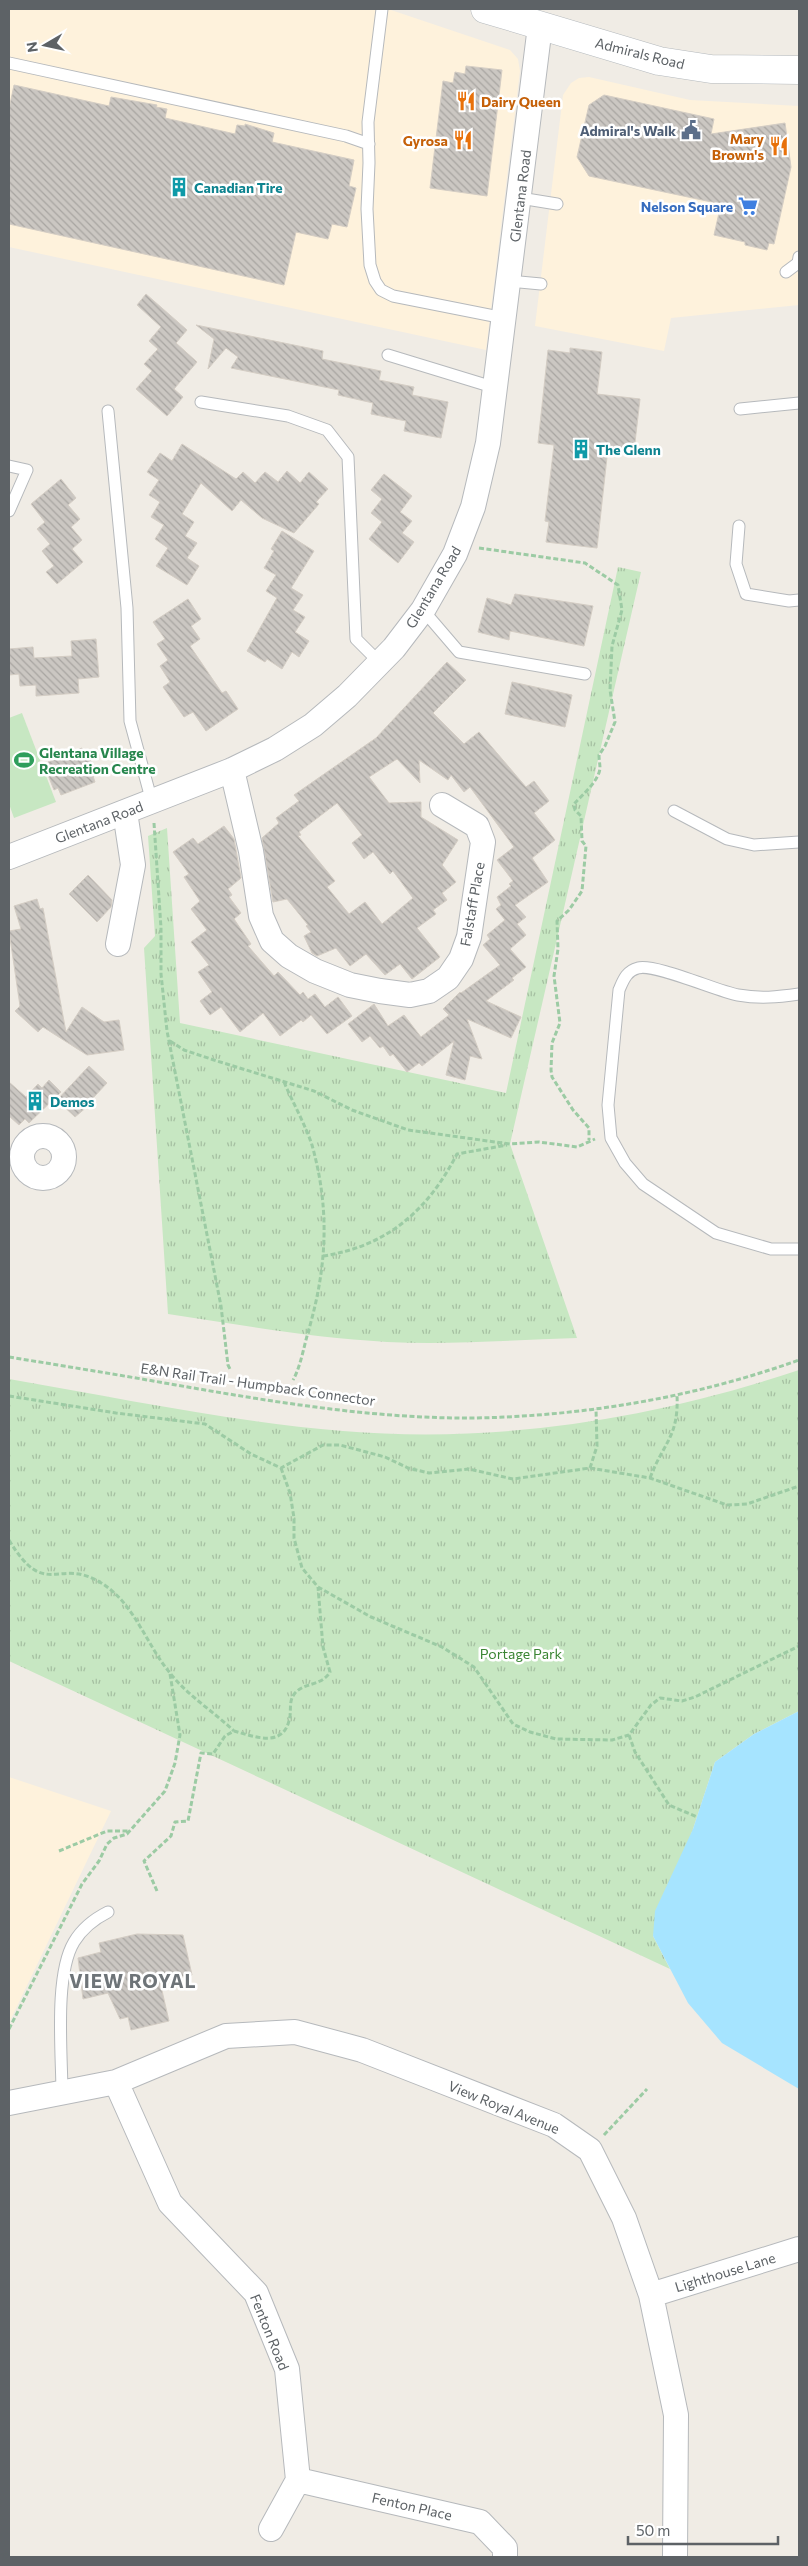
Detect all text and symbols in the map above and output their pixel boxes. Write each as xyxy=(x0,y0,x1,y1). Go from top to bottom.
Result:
north arrow xyxy=(20,20,70,70)
street label: Admirals Road xyxy=(594,34,686,72)
text: N xyxy=(22,41,41,54)
restaurant icon: Dairy Queen xyxy=(455,90,477,112)
place label: Dairy Queen xyxy=(481,93,561,110)
public building icon: Admiral's Walk xyxy=(680,119,702,141)
place label: Admiral's Walk xyxy=(580,122,676,139)
restaurant icon: Gyrosa xyxy=(452,129,474,151)
place label: Mary Brown's xyxy=(712,130,764,163)
place label: Gyrosa xyxy=(403,132,448,149)
restaurant icon: Mary Brown's xyxy=(768,135,790,157)
street label: Glentana Road xyxy=(506,149,534,243)
building icon: Canadian Tire xyxy=(168,176,190,198)
place label: Canadian Tire xyxy=(194,179,283,196)
supermarket icon: Nelson Square xyxy=(737,195,759,217)
place label: Nelson Square xyxy=(641,198,733,215)
building icon: The Glenn xyxy=(570,438,592,460)
place label: The Glenn xyxy=(596,441,661,458)
street label: Glentana Road xyxy=(402,543,464,631)
place label: Glentana Village Recreation Centre xyxy=(39,744,156,777)
sports icon: Glentana Village Recreation Centre xyxy=(13,749,35,771)
street label: Glentana Road xyxy=(53,797,145,847)
street label: Falstaff Place xyxy=(456,860,488,948)
building icon: Demos xyxy=(24,1090,46,1112)
place label: Demos xyxy=(50,1093,95,1110)
street label: E&N Rail Trail - Humpback Connector xyxy=(140,1359,377,1409)
park label: Portage Park xyxy=(480,1645,563,1662)
district label: VIEW ROYAL xyxy=(69,1969,197,1992)
street label: View Royal Avenue xyxy=(446,2077,562,2137)
street label: Lighthouse Lane xyxy=(673,2249,777,2295)
street label: Fenton Road xyxy=(247,2291,293,2373)
street label: Fenton Place xyxy=(370,2489,454,2523)
scale bar xyxy=(628,2514,778,2546)
text: 50 m xyxy=(636,2521,670,2539)

